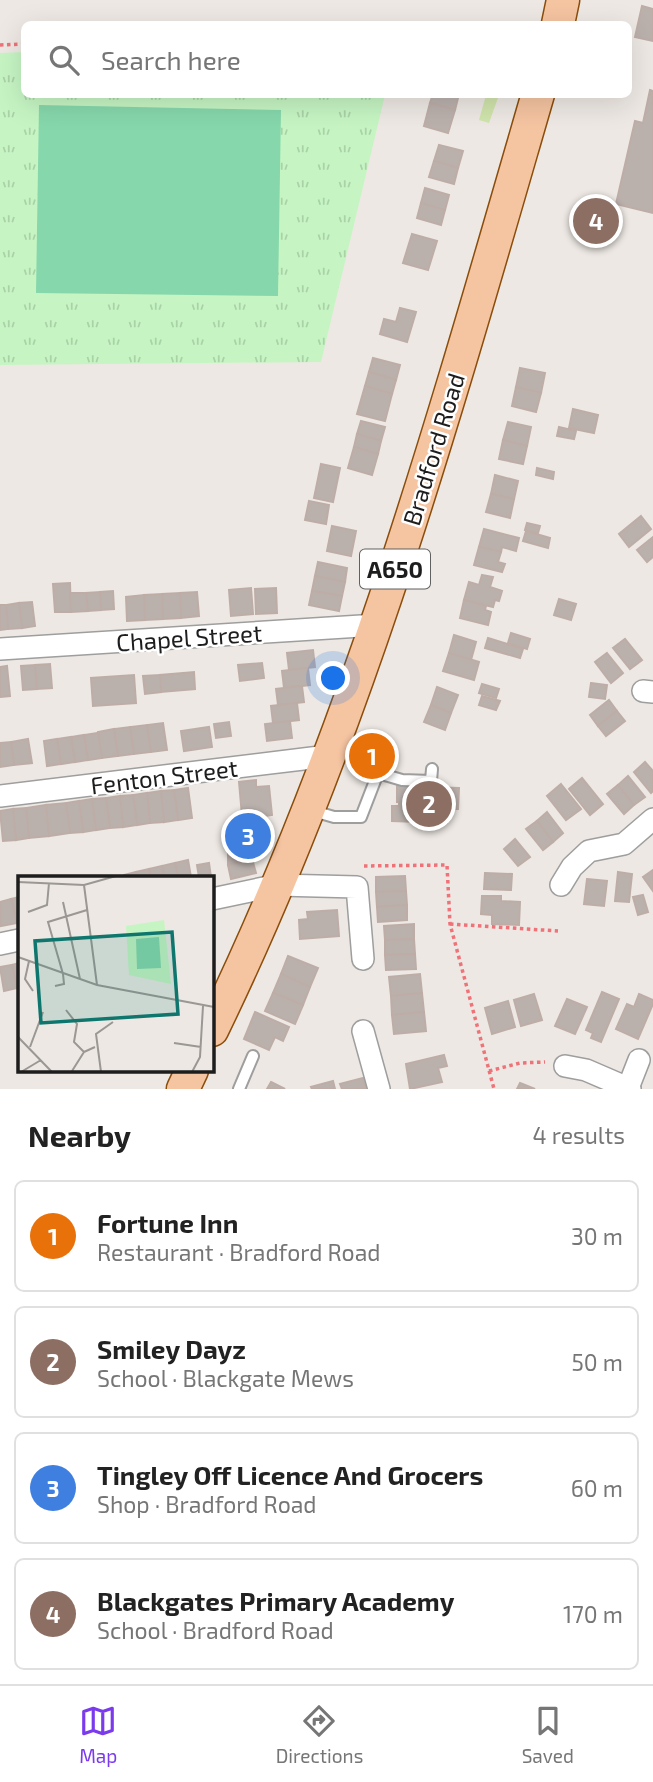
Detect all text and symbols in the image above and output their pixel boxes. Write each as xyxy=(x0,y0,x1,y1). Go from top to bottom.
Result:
search box xyxy=(21,21,632,98)
icon: search xyxy=(45,41,83,79)
text: Search here xyxy=(101,44,241,75)
pin: 4 xyxy=(573,195,619,247)
street label: Bradford Road xyxy=(396,369,470,529)
road number: A650 xyxy=(360,550,430,589)
street label: Chapel Street xyxy=(115,617,263,657)
your location xyxy=(316,661,350,695)
pin: 1 xyxy=(349,730,395,782)
street label: Fenton Street xyxy=(89,753,239,799)
pin: 2 xyxy=(406,778,452,830)
pin: 3 xyxy=(225,810,271,862)
inset map xyxy=(18,876,214,1072)
text: Nearby xyxy=(28,1117,131,1153)
text: 4 results xyxy=(533,1121,625,1149)
text: Fortune Inn xyxy=(97,1207,238,1238)
text: 1 xyxy=(48,1222,58,1250)
text: 30 m xyxy=(571,1222,623,1250)
text: Restaurant · Bradford Road xyxy=(97,1238,380,1266)
text: Smiley Dayz xyxy=(97,1333,246,1364)
text: 2 xyxy=(46,1348,60,1376)
text: 50 m xyxy=(572,1348,623,1376)
text: School · Blackgate Mews xyxy=(97,1364,354,1392)
text: Tingley Off Licence And Grocers xyxy=(97,1459,483,1490)
text: 3 xyxy=(46,1474,60,1502)
text: 60 m xyxy=(571,1474,623,1502)
text: Shop · Bradford Road xyxy=(97,1490,317,1518)
text: Blackgates Primary Academy xyxy=(97,1585,454,1616)
text: 4 xyxy=(46,1600,60,1628)
text: 170 m xyxy=(563,1600,623,1628)
text: School · Bradford Road xyxy=(97,1616,334,1644)
tab: Map xyxy=(79,1702,117,1767)
tab: Directions xyxy=(276,1702,363,1767)
tab: Saved xyxy=(522,1702,574,1767)

